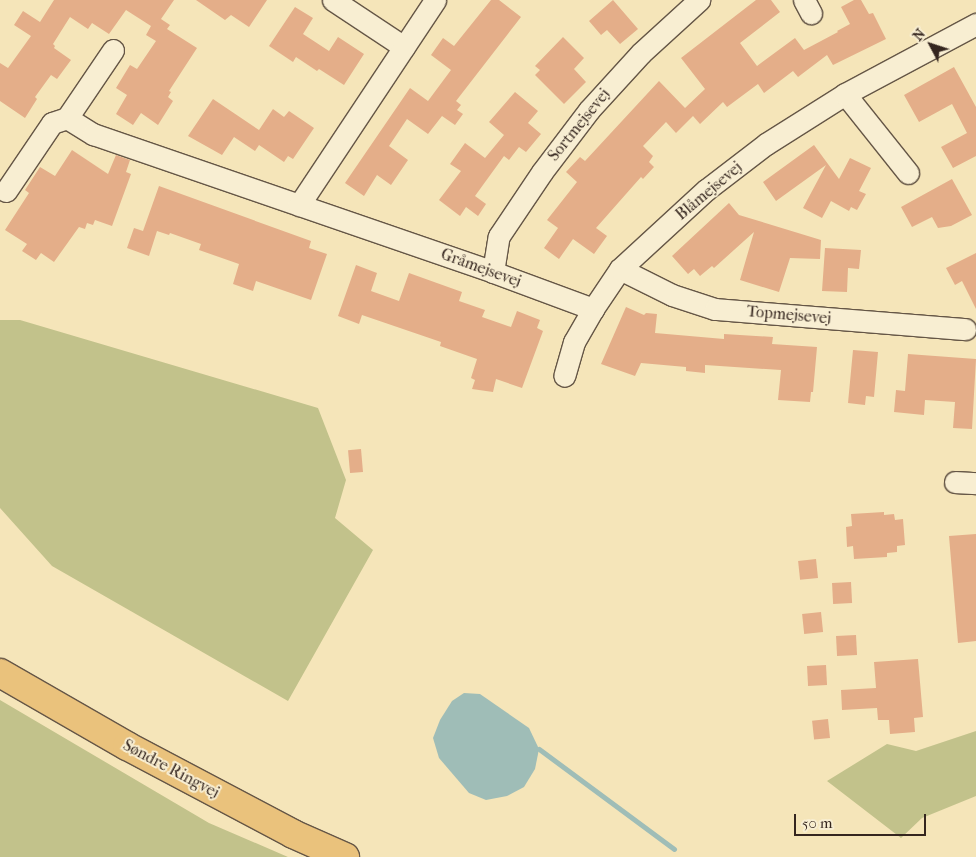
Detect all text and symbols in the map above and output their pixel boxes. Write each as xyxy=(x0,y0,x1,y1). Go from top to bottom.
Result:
north arrow xyxy=(906,20,956,70)
text: N xyxy=(909,26,929,45)
street label: Sortmejsevej xyxy=(544,85,614,165)
street label: Blåmejsevej xyxy=(672,158,746,224)
street label: Gråmejsevej xyxy=(438,245,524,291)
street label: Topmejsevej xyxy=(746,302,832,328)
street label: Søndre Ringvej xyxy=(120,736,222,802)
scale bar xyxy=(796,804,928,836)
text: 50 m xyxy=(802,814,832,832)

